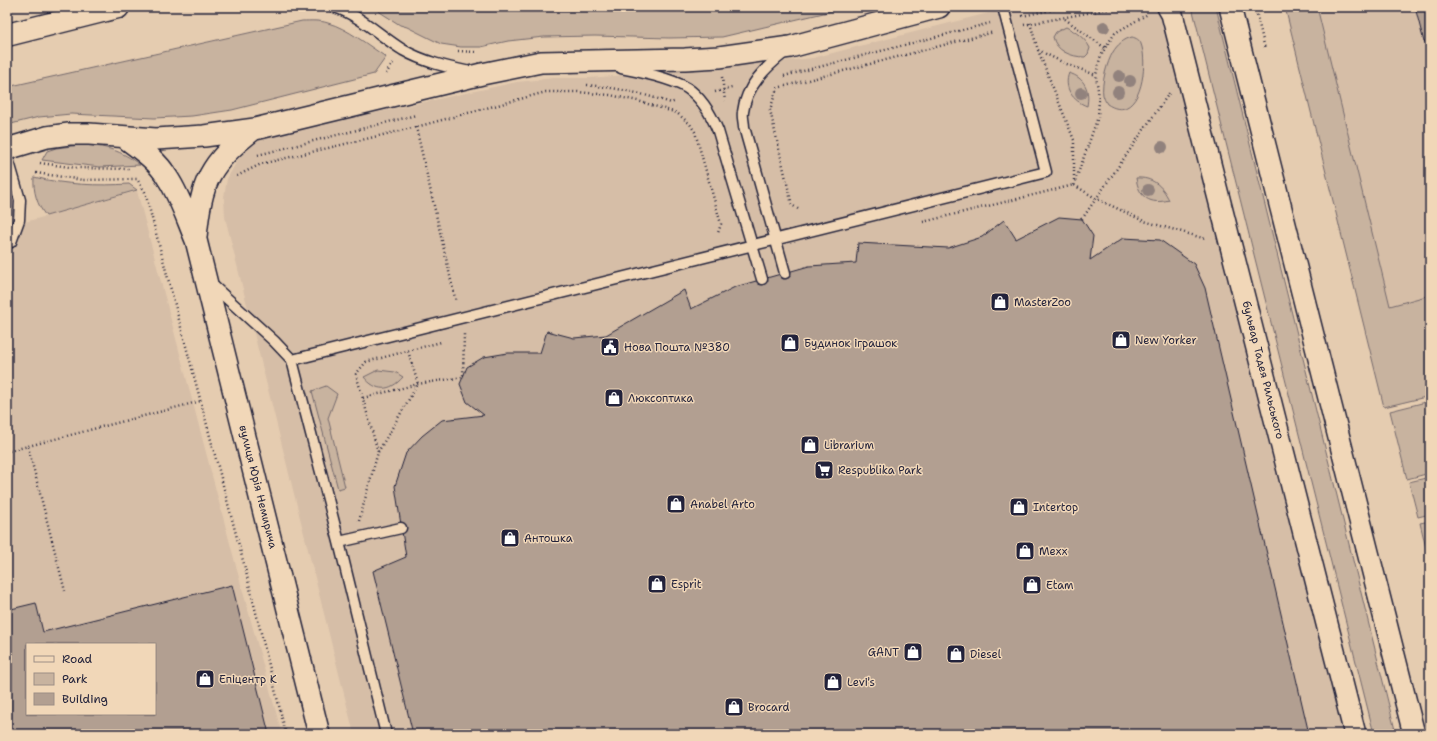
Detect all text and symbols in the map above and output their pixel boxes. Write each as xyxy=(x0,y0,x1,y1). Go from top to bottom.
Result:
shop icon: MasterZoo xyxy=(989,291,1011,313)
place label: MasterZoo xyxy=(1014,295,1071,310)
street label: бульвар Тадея Рильського xyxy=(1239,299,1287,441)
shop icon: New Yorker xyxy=(1110,329,1132,351)
shop icon: Будинок іграшок xyxy=(779,332,801,354)
place label: New Yorker xyxy=(1135,333,1197,348)
public building icon: Нова Пошта №380 xyxy=(599,336,621,358)
place label: Будинок іграшок xyxy=(804,336,897,351)
place label: Нова Пошта №380 xyxy=(624,340,730,355)
shop icon: Люксоптика xyxy=(603,387,625,409)
place label: Люксоптика xyxy=(628,391,693,406)
street label: вулиця Юрія Немирича xyxy=(235,424,281,551)
shop icon: Librarium xyxy=(799,434,821,456)
place label: Librarium xyxy=(824,438,874,453)
supermarket icon: Respublika Park xyxy=(813,459,835,481)
place label: Respublika Park xyxy=(838,463,922,478)
shop icon: Anabel Arto xyxy=(665,493,687,515)
shop icon: Intertop xyxy=(1008,496,1030,518)
place label: Anabel Arto xyxy=(690,497,755,512)
place label: Intertop xyxy=(1033,500,1078,515)
shop icon: Антошка xyxy=(499,527,521,549)
place label: Антошка xyxy=(524,531,573,546)
shop icon: Mexx xyxy=(1014,540,1036,562)
place label: Mexx xyxy=(1039,544,1068,559)
shop icon: Esprit xyxy=(646,573,668,595)
shop icon: Etam xyxy=(1021,574,1043,596)
place label: Esprit xyxy=(671,577,702,592)
place label: Etam xyxy=(1046,578,1074,593)
shop icon: GANT xyxy=(902,641,924,663)
legend xyxy=(26,643,156,715)
shop icon: Diesel xyxy=(945,643,967,665)
place label: GANT xyxy=(868,645,899,660)
place label: Diesel xyxy=(970,647,1002,662)
text: Road xyxy=(62,651,93,667)
shop icon: Епіцентр К xyxy=(194,668,216,690)
text: Park xyxy=(62,671,88,687)
shop icon: Levi's xyxy=(822,671,844,693)
place label: Епіцентр К xyxy=(219,672,277,687)
place label: Levi's xyxy=(847,675,875,690)
text: Building xyxy=(62,691,108,707)
shop icon: Brocard xyxy=(723,696,745,718)
place label: Brocard xyxy=(748,700,789,715)

